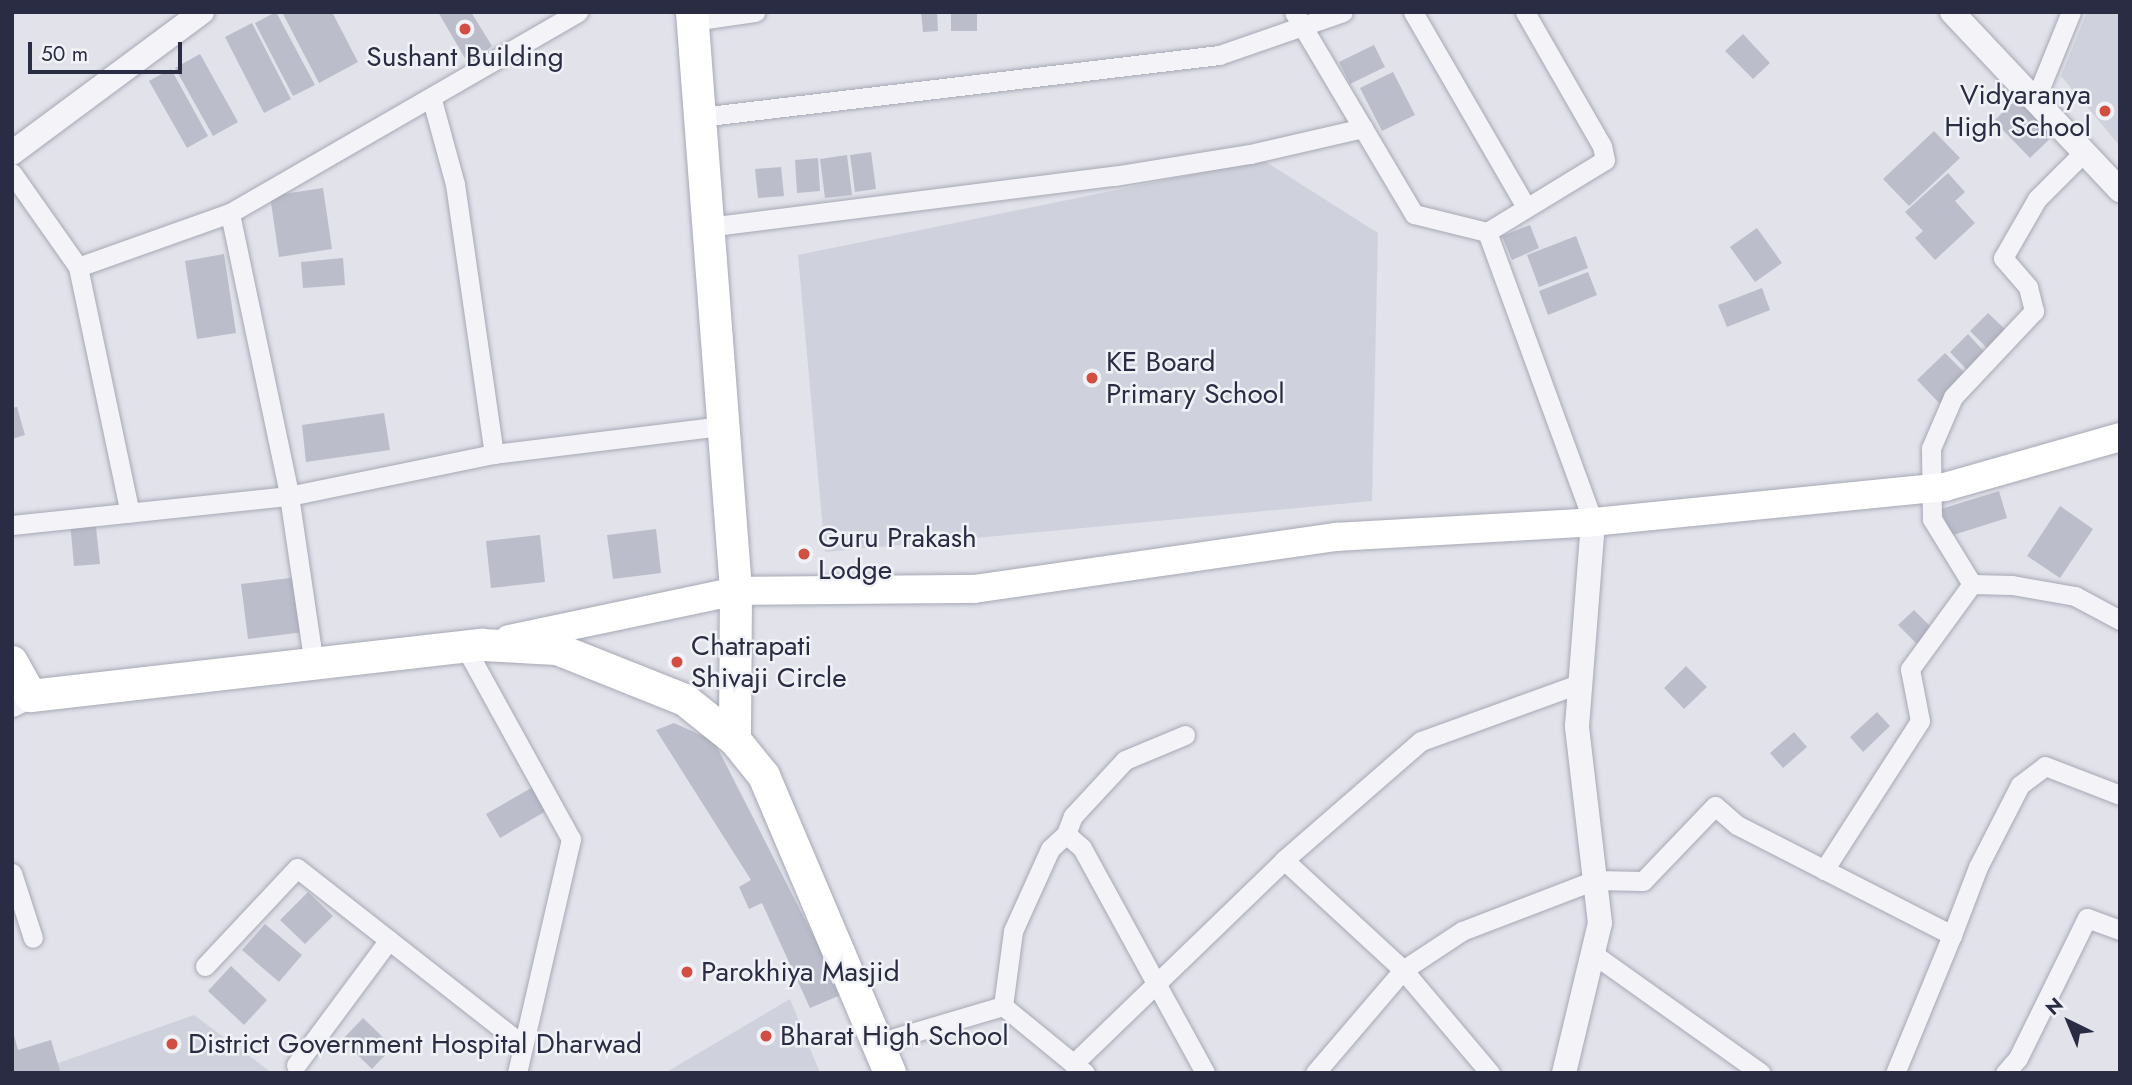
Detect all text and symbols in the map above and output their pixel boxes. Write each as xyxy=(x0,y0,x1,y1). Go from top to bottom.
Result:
marker: Sushant Building xyxy=(457,21,473,37)
scale bar xyxy=(32,28,186,72)
text: 50 m xyxy=(41,39,88,69)
place label: Sushant Building xyxy=(366,40,564,74)
place label: Vidyaranya High School xyxy=(1944,78,2091,144)
marker: Vidyaranya High School xyxy=(2097,103,2113,119)
place label: KE Board Primary School xyxy=(1106,345,1285,411)
marker: KE Board Primary School xyxy=(1084,370,1100,386)
place label: Guru Prakash Lodge xyxy=(818,521,977,587)
marker: Guru Prakash Lodge xyxy=(796,546,812,562)
place label: Chatrapati Shivaji Circle xyxy=(691,629,847,695)
marker: Chatrapati Shivaji Circle xyxy=(669,654,685,670)
place label: Parokhiya Masjid xyxy=(701,955,900,989)
marker: Parokhiya Masjid xyxy=(679,964,695,980)
north arrow xyxy=(2034,987,2104,1057)
text: N xyxy=(2040,991,2069,1021)
place label: Bharat High School xyxy=(780,1019,1009,1053)
place label: District Government Hospital Dharwad xyxy=(188,1027,642,1061)
marker: Bharat High School xyxy=(758,1028,774,1044)
marker: District Government Hospital Dharwad xyxy=(162,1034,182,1054)

